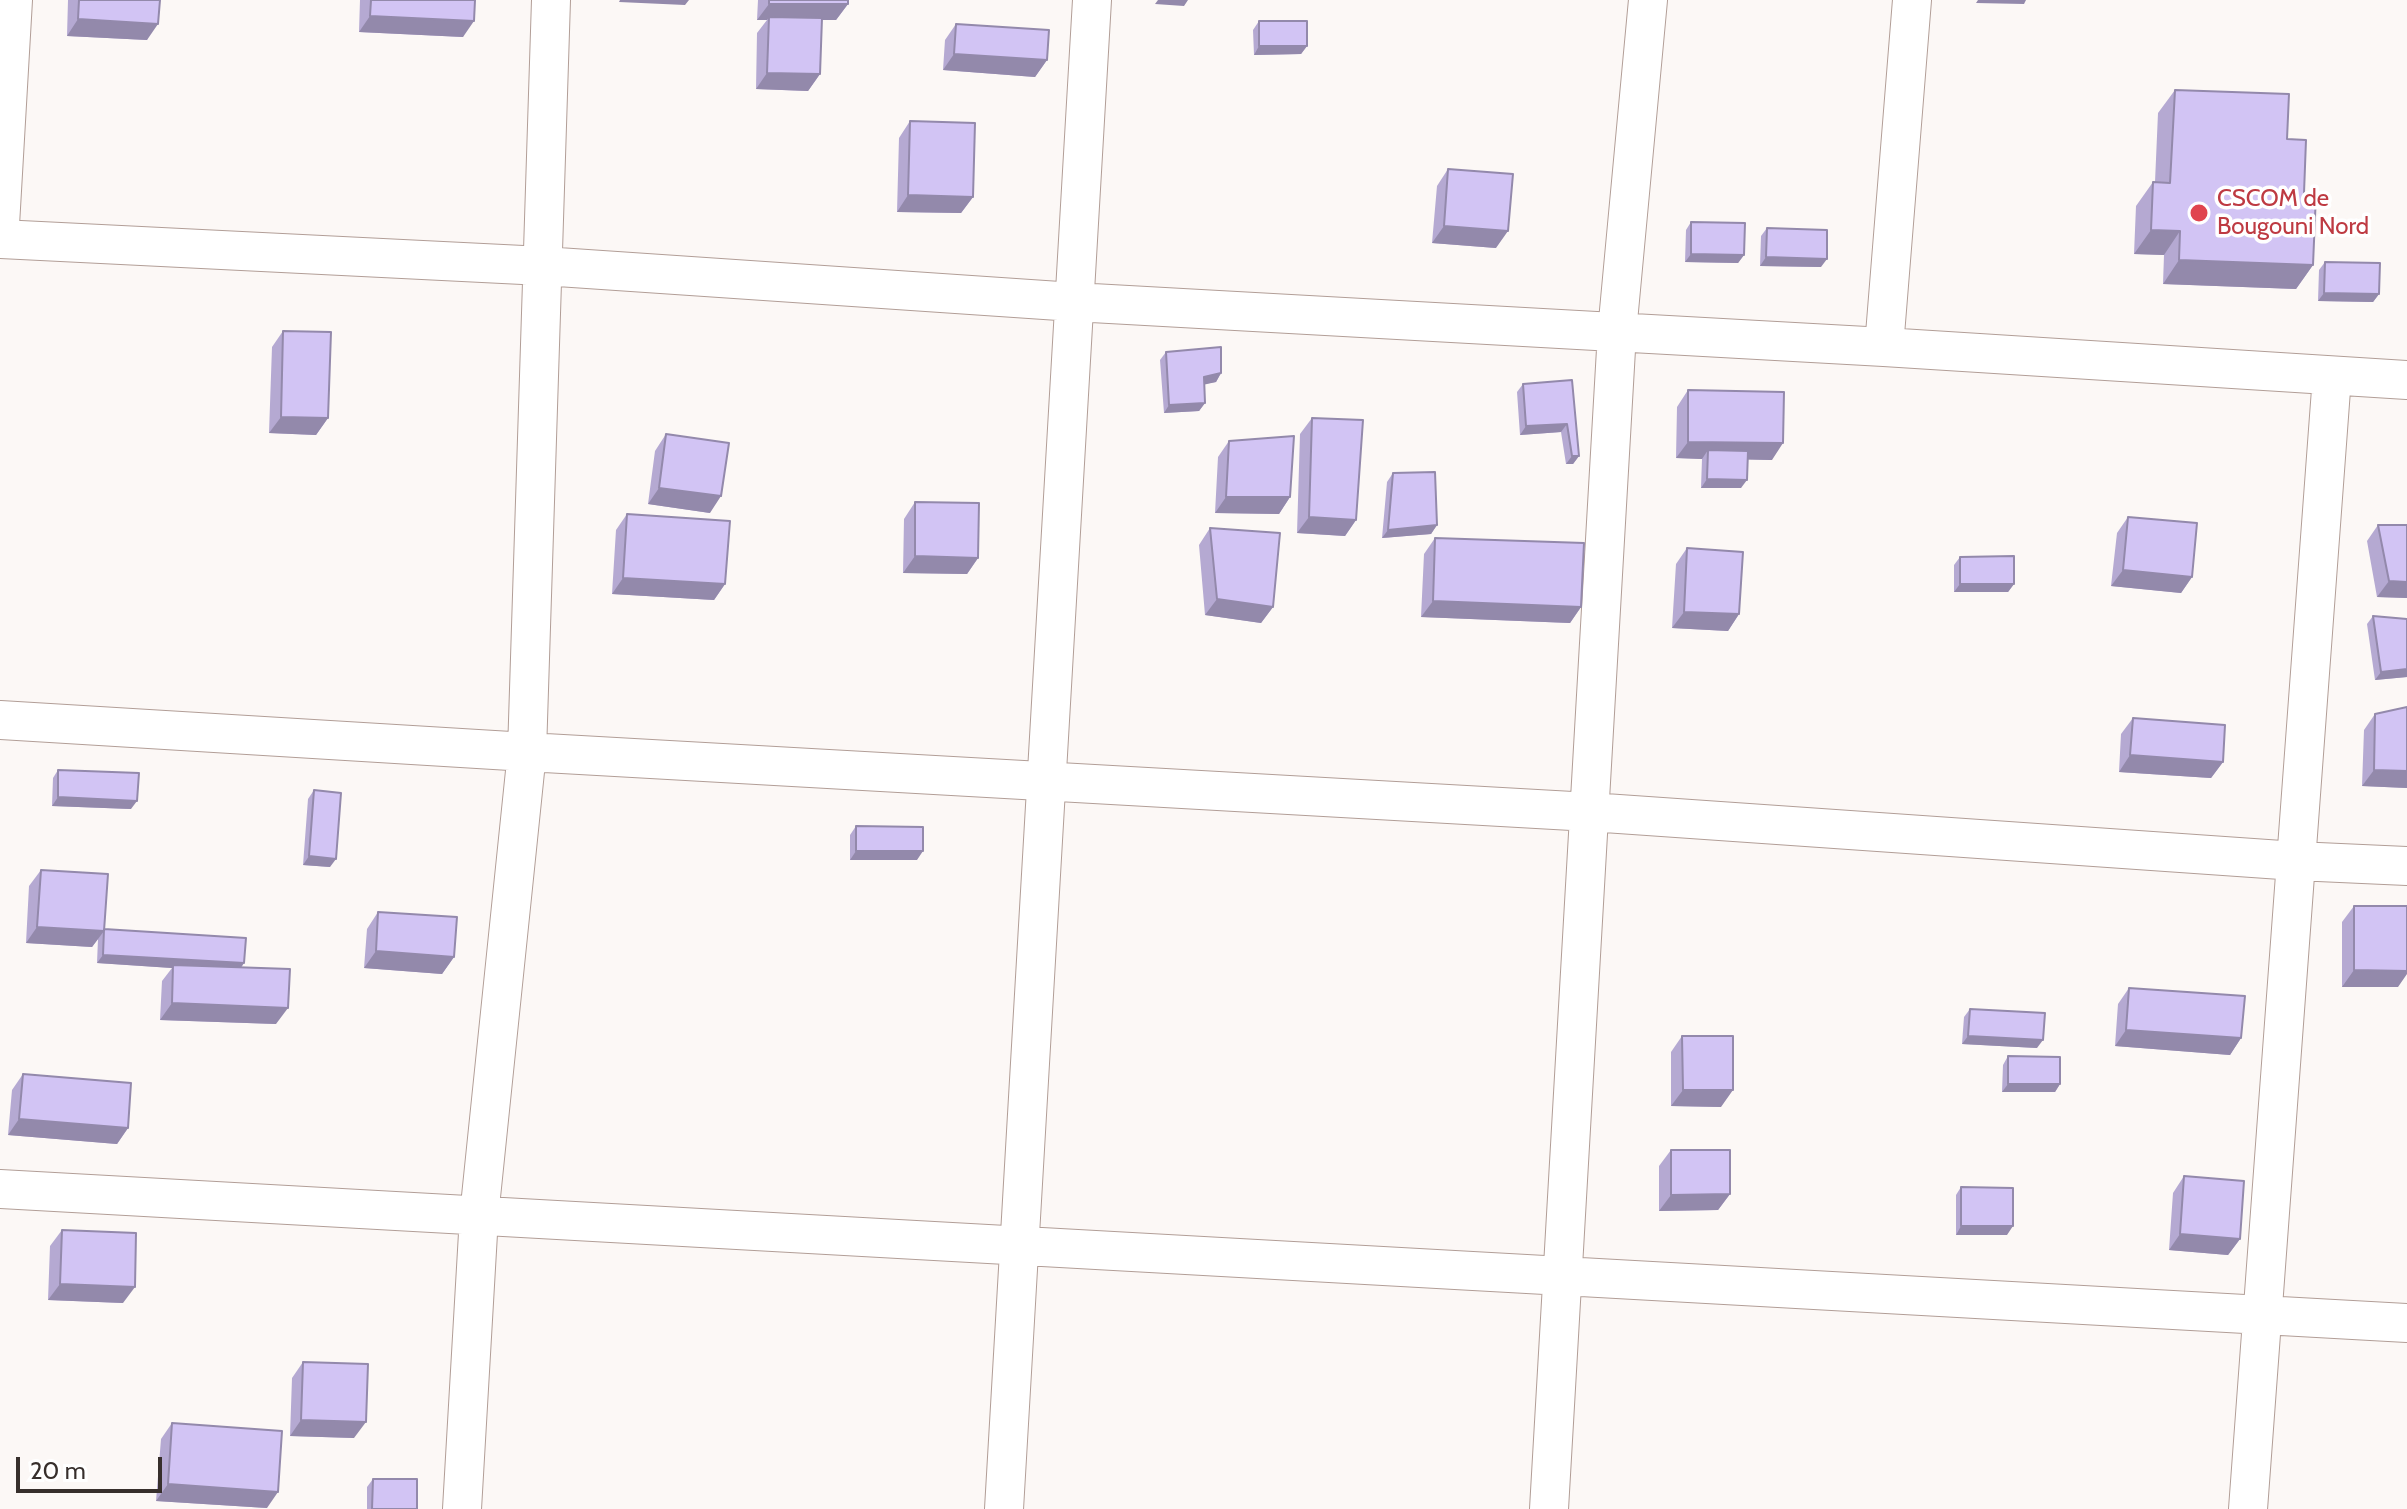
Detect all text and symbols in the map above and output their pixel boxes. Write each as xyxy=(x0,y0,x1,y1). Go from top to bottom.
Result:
place label: CSCOM de Bougouni Nord xyxy=(2217,185,2369,241)
marker: CSCOM de Bougouni Nord xyxy=(2188,202,2210,224)
scale bar xyxy=(20,1441,166,1491)
text: 20 m xyxy=(30,1456,86,1485)

